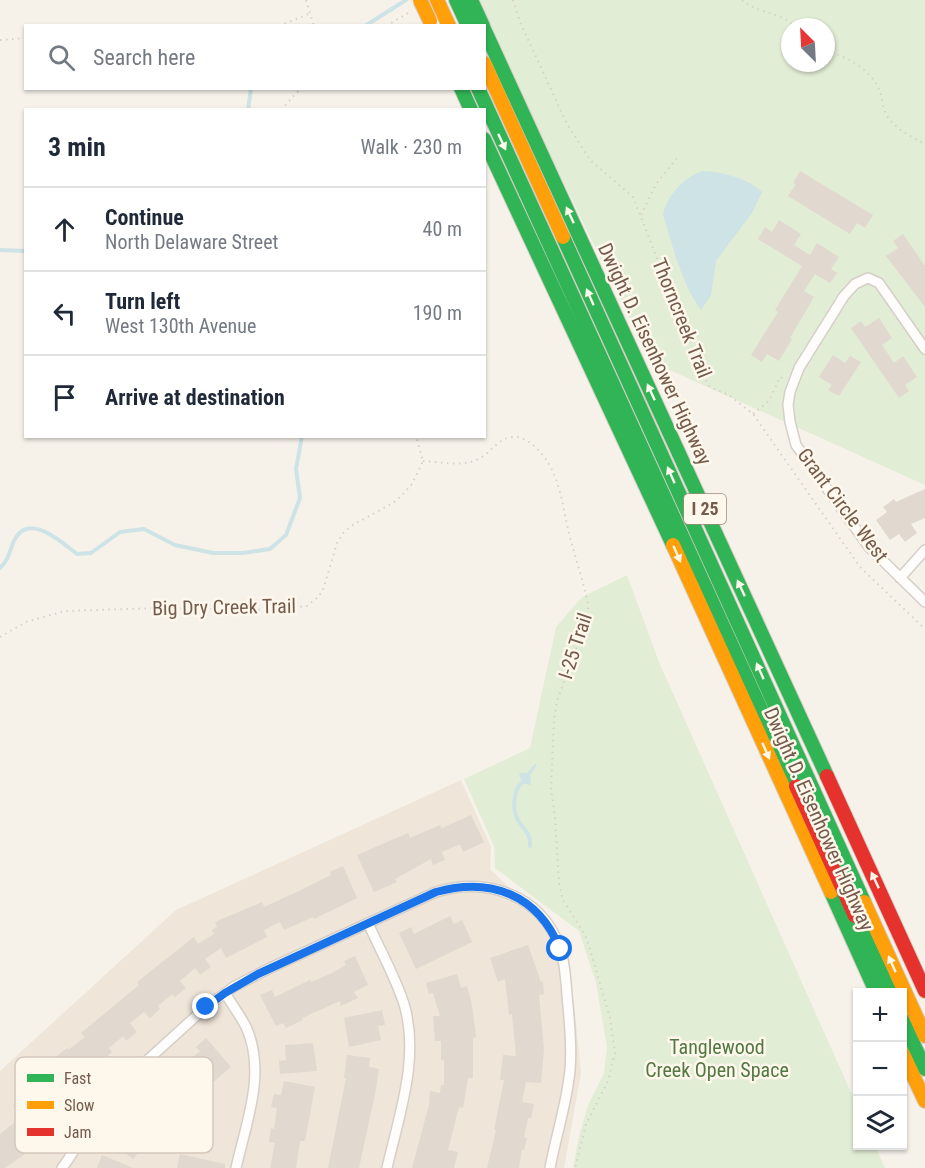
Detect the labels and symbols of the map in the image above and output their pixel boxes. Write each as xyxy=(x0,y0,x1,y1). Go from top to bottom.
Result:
north arrow xyxy=(781,18,835,72)
one-way arrow xyxy=(497,133,507,151)
one-way arrow xyxy=(566,206,575,223)
street label: Dwight D. Eisenhower Highway xyxy=(593,239,717,469)
street label: Thorncreek Trail xyxy=(647,255,717,381)
one-way arrow xyxy=(585,288,595,306)
one-way arrow xyxy=(647,383,656,400)
street label: Grant Circle West xyxy=(792,443,894,567)
one-way arrow xyxy=(666,465,676,483)
road number: I 25 xyxy=(684,494,726,524)
one-way arrow xyxy=(672,546,682,564)
one-way arrow xyxy=(737,580,746,597)
street label: Big Dry Creek Trail xyxy=(152,594,296,620)
street label: I-25 Trail xyxy=(553,610,597,682)
one-way arrow xyxy=(755,662,765,680)
street label: Dwight D. Eisenhower Highway xyxy=(759,704,879,934)
one-way arrow xyxy=(762,742,772,760)
one-way arrow xyxy=(870,872,879,889)
route start xyxy=(546,935,572,961)
one-way arrow xyxy=(888,955,897,972)
route end xyxy=(192,993,218,1019)
park label: Tanglewood Creek Open Space xyxy=(645,1035,789,1082)
legend xyxy=(15,1057,213,1153)
text: Fast xyxy=(64,1069,91,1088)
text: Slow xyxy=(64,1096,94,1115)
text: Jam xyxy=(64,1123,91,1142)

